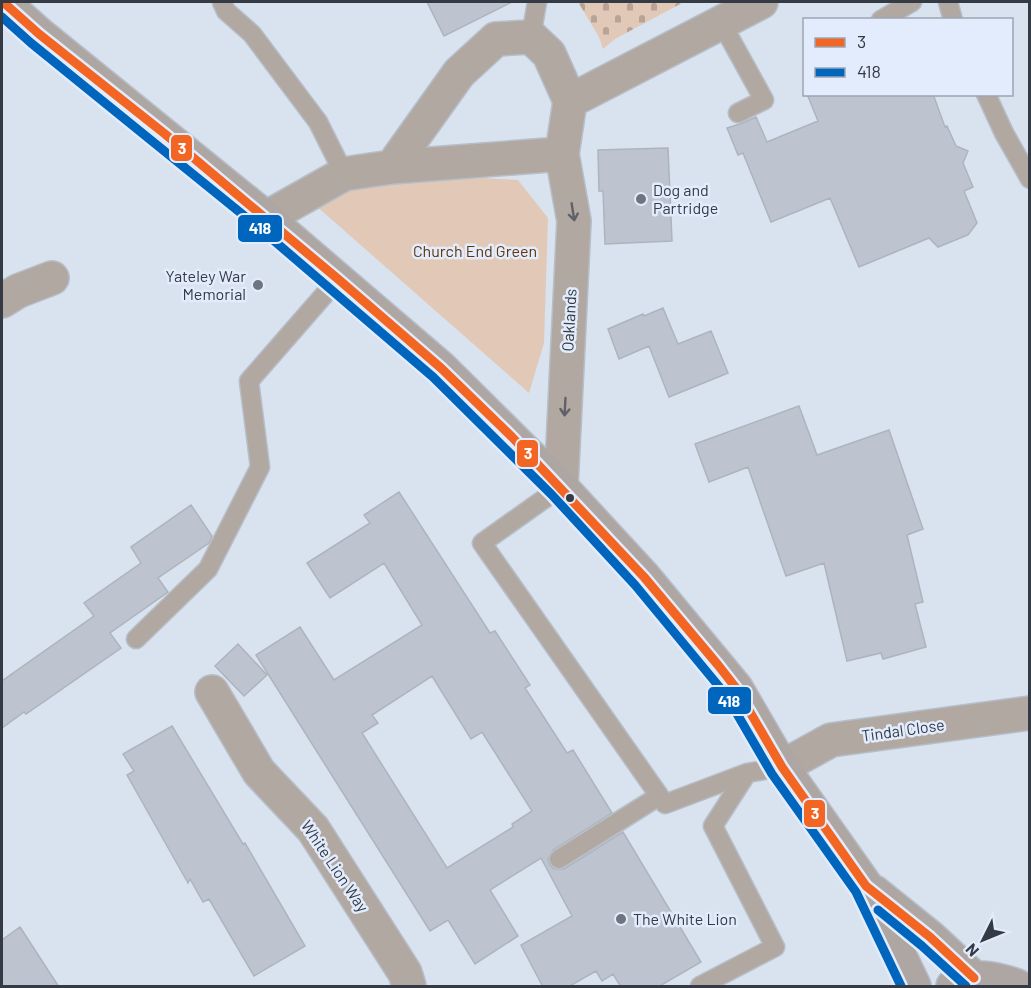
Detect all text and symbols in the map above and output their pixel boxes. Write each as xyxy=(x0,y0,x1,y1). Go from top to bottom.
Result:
legend xyxy=(803,18,1013,96)
text: 3 xyxy=(857,30,866,52)
text: 418 xyxy=(857,60,881,82)
line badge: 3 xyxy=(170,134,193,162)
text: 3 xyxy=(178,138,186,157)
place label: Dog and Partridge xyxy=(653,180,718,217)
marker: Dog and Partridge xyxy=(634,192,648,206)
one-way arrow xyxy=(567,202,578,221)
line badge: 418 xyxy=(237,214,283,243)
text: 418 xyxy=(249,218,272,237)
park label: Church End Green xyxy=(413,241,537,260)
place label: Yateley War Memorial xyxy=(166,266,246,303)
marker: Yateley War Memorial xyxy=(251,278,265,292)
street label: Oaklands xyxy=(557,288,580,352)
one-way arrow xyxy=(559,396,570,416)
line badge: 3 xyxy=(516,439,539,468)
text: 3 xyxy=(524,443,532,462)
unlabelled marker xyxy=(564,492,576,504)
line badge: 418 xyxy=(707,686,752,715)
text: 418 xyxy=(718,691,741,710)
street label: Tindal Close xyxy=(860,714,946,745)
line badge: 3 xyxy=(803,799,826,828)
text: 3 xyxy=(811,803,819,822)
street label: White Lion Way xyxy=(298,816,373,916)
place label: The White Lion xyxy=(633,909,737,928)
north arrow xyxy=(953,910,1013,970)
marker: The White Lion xyxy=(614,912,628,926)
text: N xyxy=(961,940,982,961)

